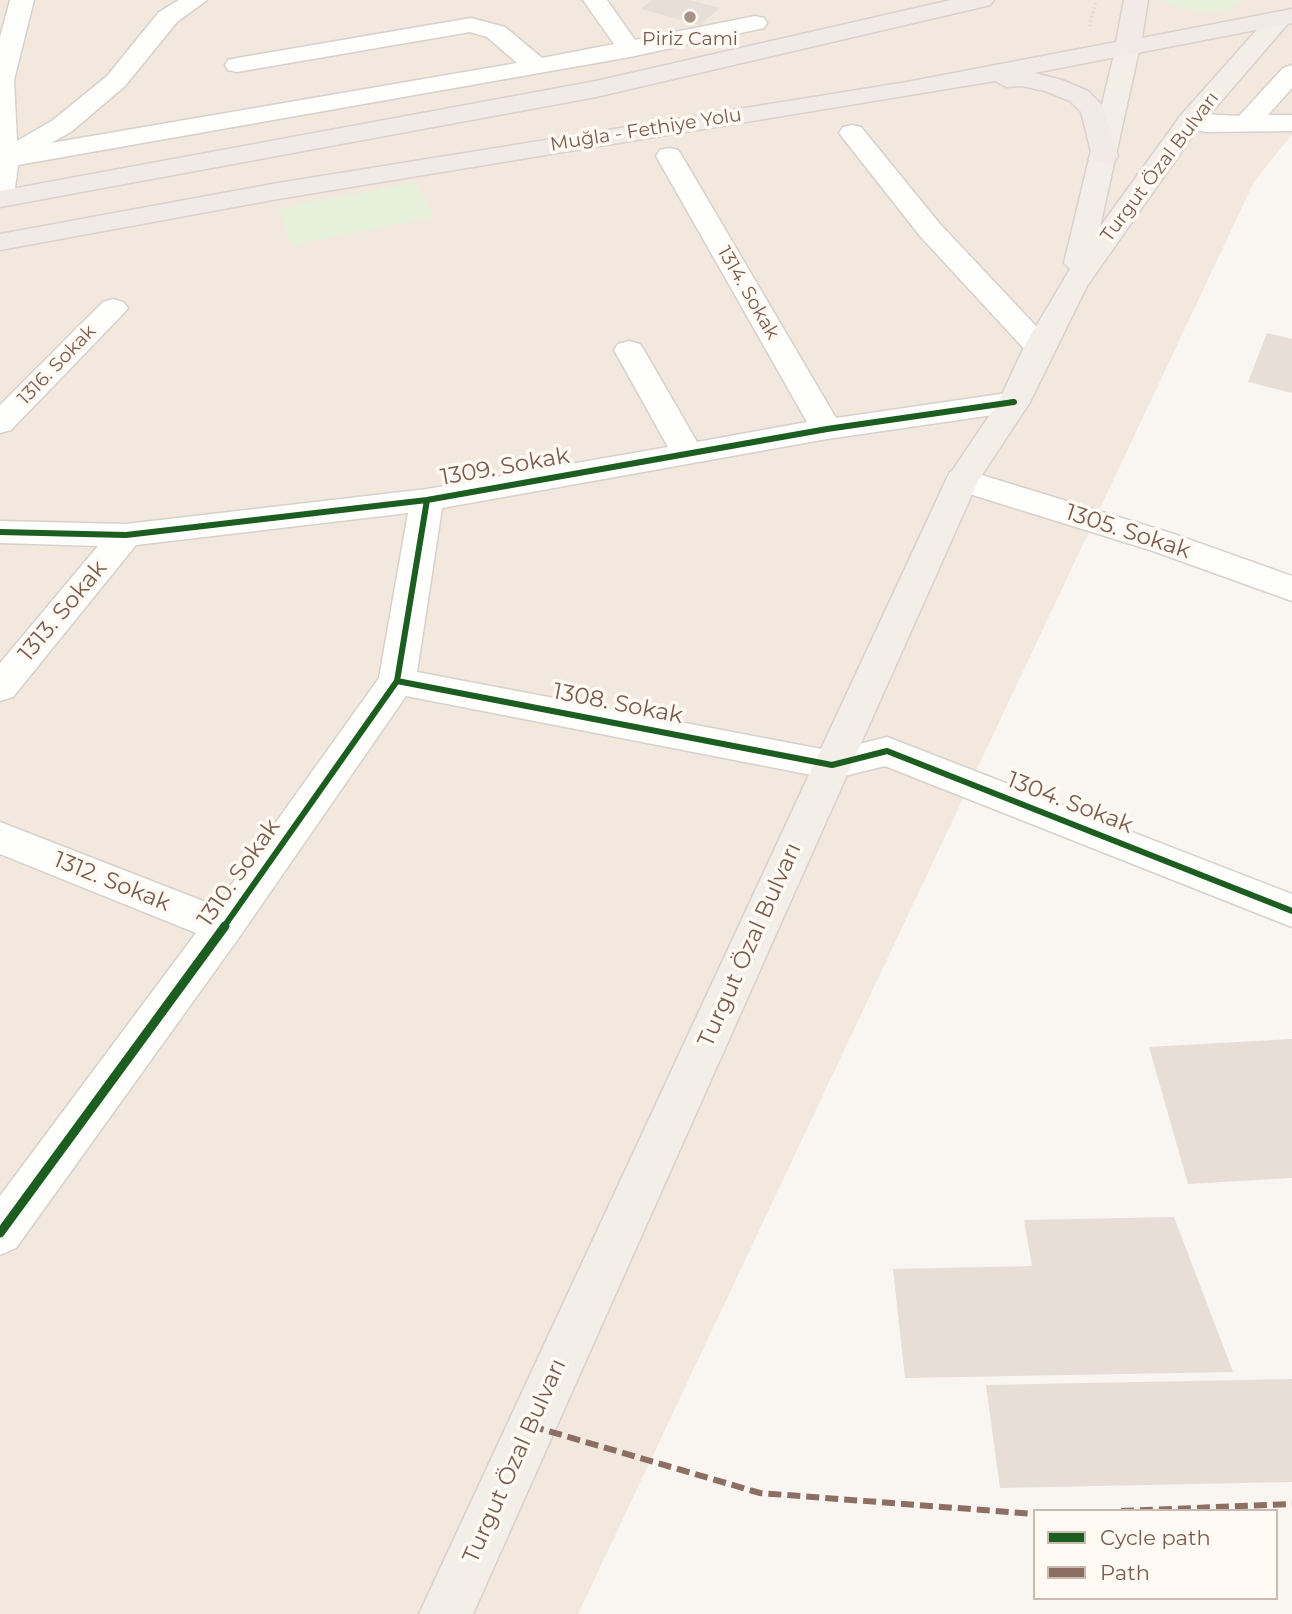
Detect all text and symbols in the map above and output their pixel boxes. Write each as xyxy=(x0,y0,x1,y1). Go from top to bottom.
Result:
marker: Piriz Cami xyxy=(682,9,698,25)
place label: Piriz Cami xyxy=(642,28,738,50)
street label: Turgut Özal Bulvarı xyxy=(1096,87,1224,247)
street label: Muğla - Fethiye Yolu xyxy=(549,104,743,156)
street label: 1314. Sokak xyxy=(712,242,784,344)
street label: 1316. Sokak xyxy=(13,320,101,410)
street label: 1309. Sokak xyxy=(438,442,572,492)
street label: 1305. Sokak xyxy=(1062,499,1194,565)
street label: 1313. Sokak xyxy=(13,555,113,667)
street label: 1308. Sokak xyxy=(551,678,685,730)
street label: 1304. Sokak xyxy=(1003,766,1137,840)
street label: 1310. Sokak xyxy=(192,814,286,932)
street label: Turgut Özal Bulvarı xyxy=(693,839,807,1051)
street label: 1312. Sokak xyxy=(50,846,174,918)
street label: Turgut Özal Bulvarı xyxy=(458,1355,572,1567)
legend xyxy=(1033,1509,1278,1600)
text: Cycle path xyxy=(1100,1525,1211,1550)
text: Path xyxy=(1100,1560,1150,1585)

